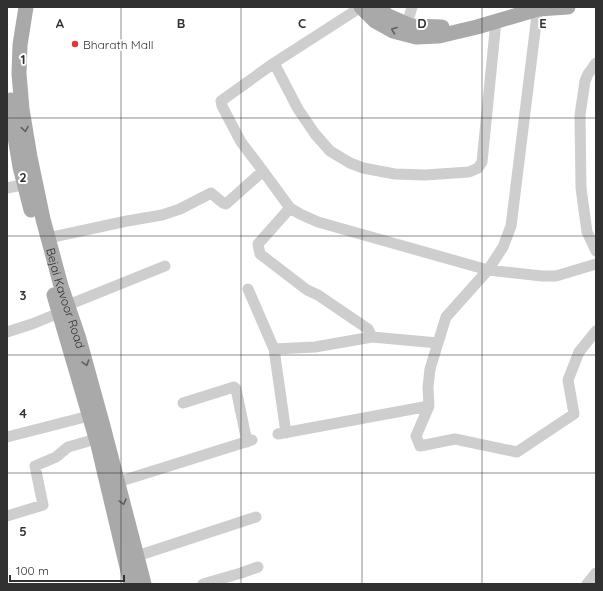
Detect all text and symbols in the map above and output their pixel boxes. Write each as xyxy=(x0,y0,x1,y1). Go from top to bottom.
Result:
text: A xyxy=(56,15,65,31)
text: B xyxy=(177,15,185,31)
text: C xyxy=(298,15,306,31)
text: D xyxy=(417,15,427,31)
text: E xyxy=(539,15,547,31)
one-way arrow xyxy=(391,27,398,35)
place label: Bharath Mall xyxy=(83,37,154,52)
marker: Bharath Mall xyxy=(70,39,80,49)
text: 1 xyxy=(20,51,26,67)
one-way arrow xyxy=(20,126,29,132)
text: 2 xyxy=(19,169,27,185)
street label: Bejai Kavoor Road xyxy=(44,246,89,350)
text: 3 xyxy=(20,287,27,303)
one-way arrow xyxy=(81,359,90,366)
text: 4 xyxy=(19,405,27,421)
one-way arrow xyxy=(118,498,127,505)
text: 5 xyxy=(19,523,27,539)
scale bar xyxy=(10,557,124,583)
text: 100 m xyxy=(16,563,49,578)

